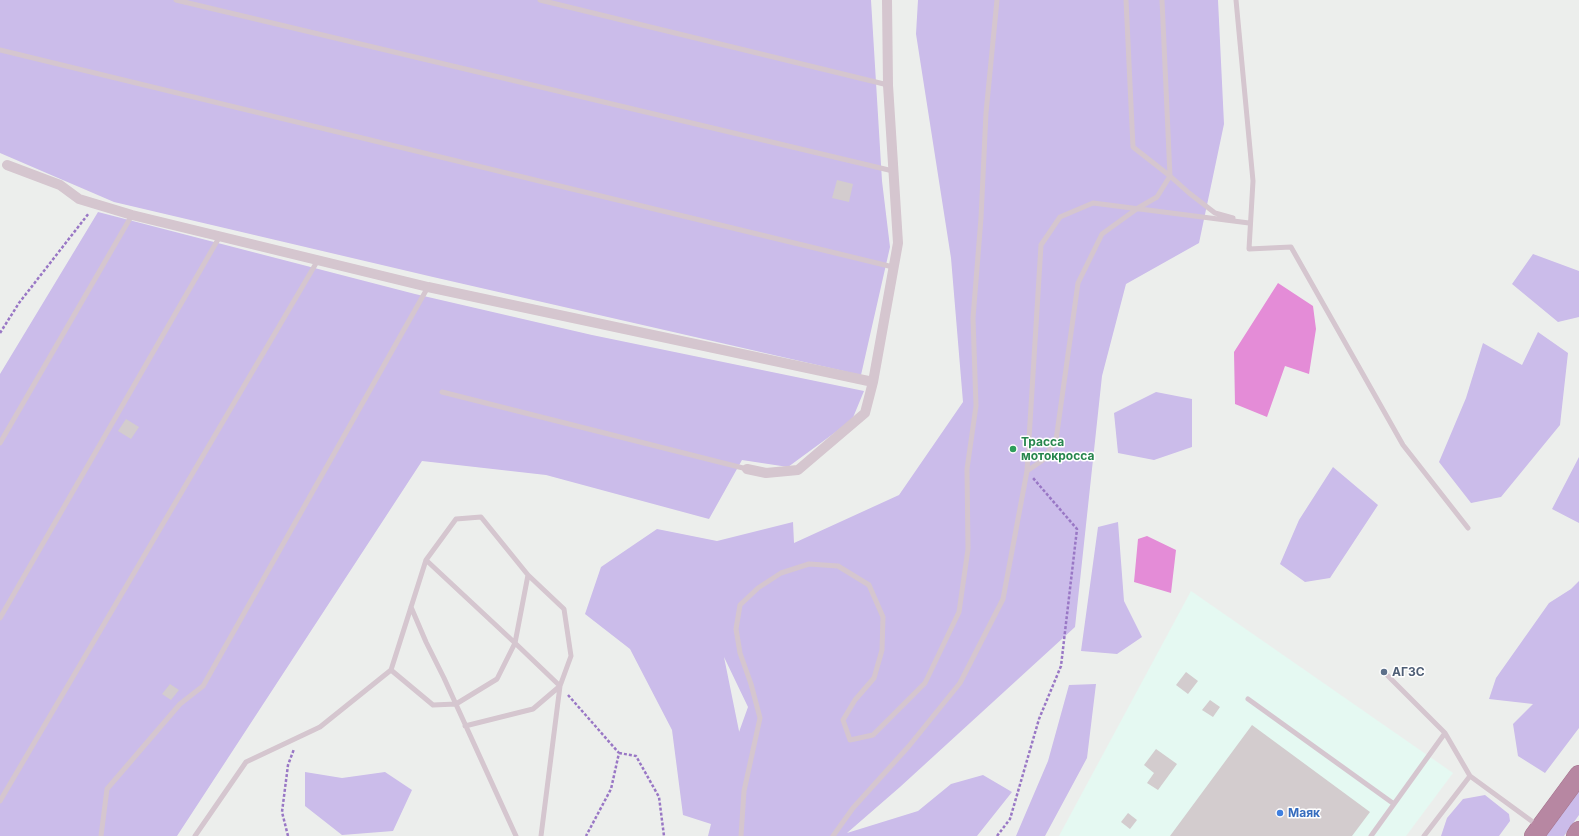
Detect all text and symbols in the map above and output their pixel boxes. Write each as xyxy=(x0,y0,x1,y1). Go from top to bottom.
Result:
place label: Трасса мотокросса xyxy=(1021,435,1094,463)
marker: Трасса мотокросса xyxy=(1008,444,1018,454)
place label: АГЗС xyxy=(1392,665,1425,679)
marker: АГЗС xyxy=(1379,667,1389,677)
place label: Маяк xyxy=(1288,806,1320,820)
marker: Маяк xyxy=(1275,808,1285,818)

